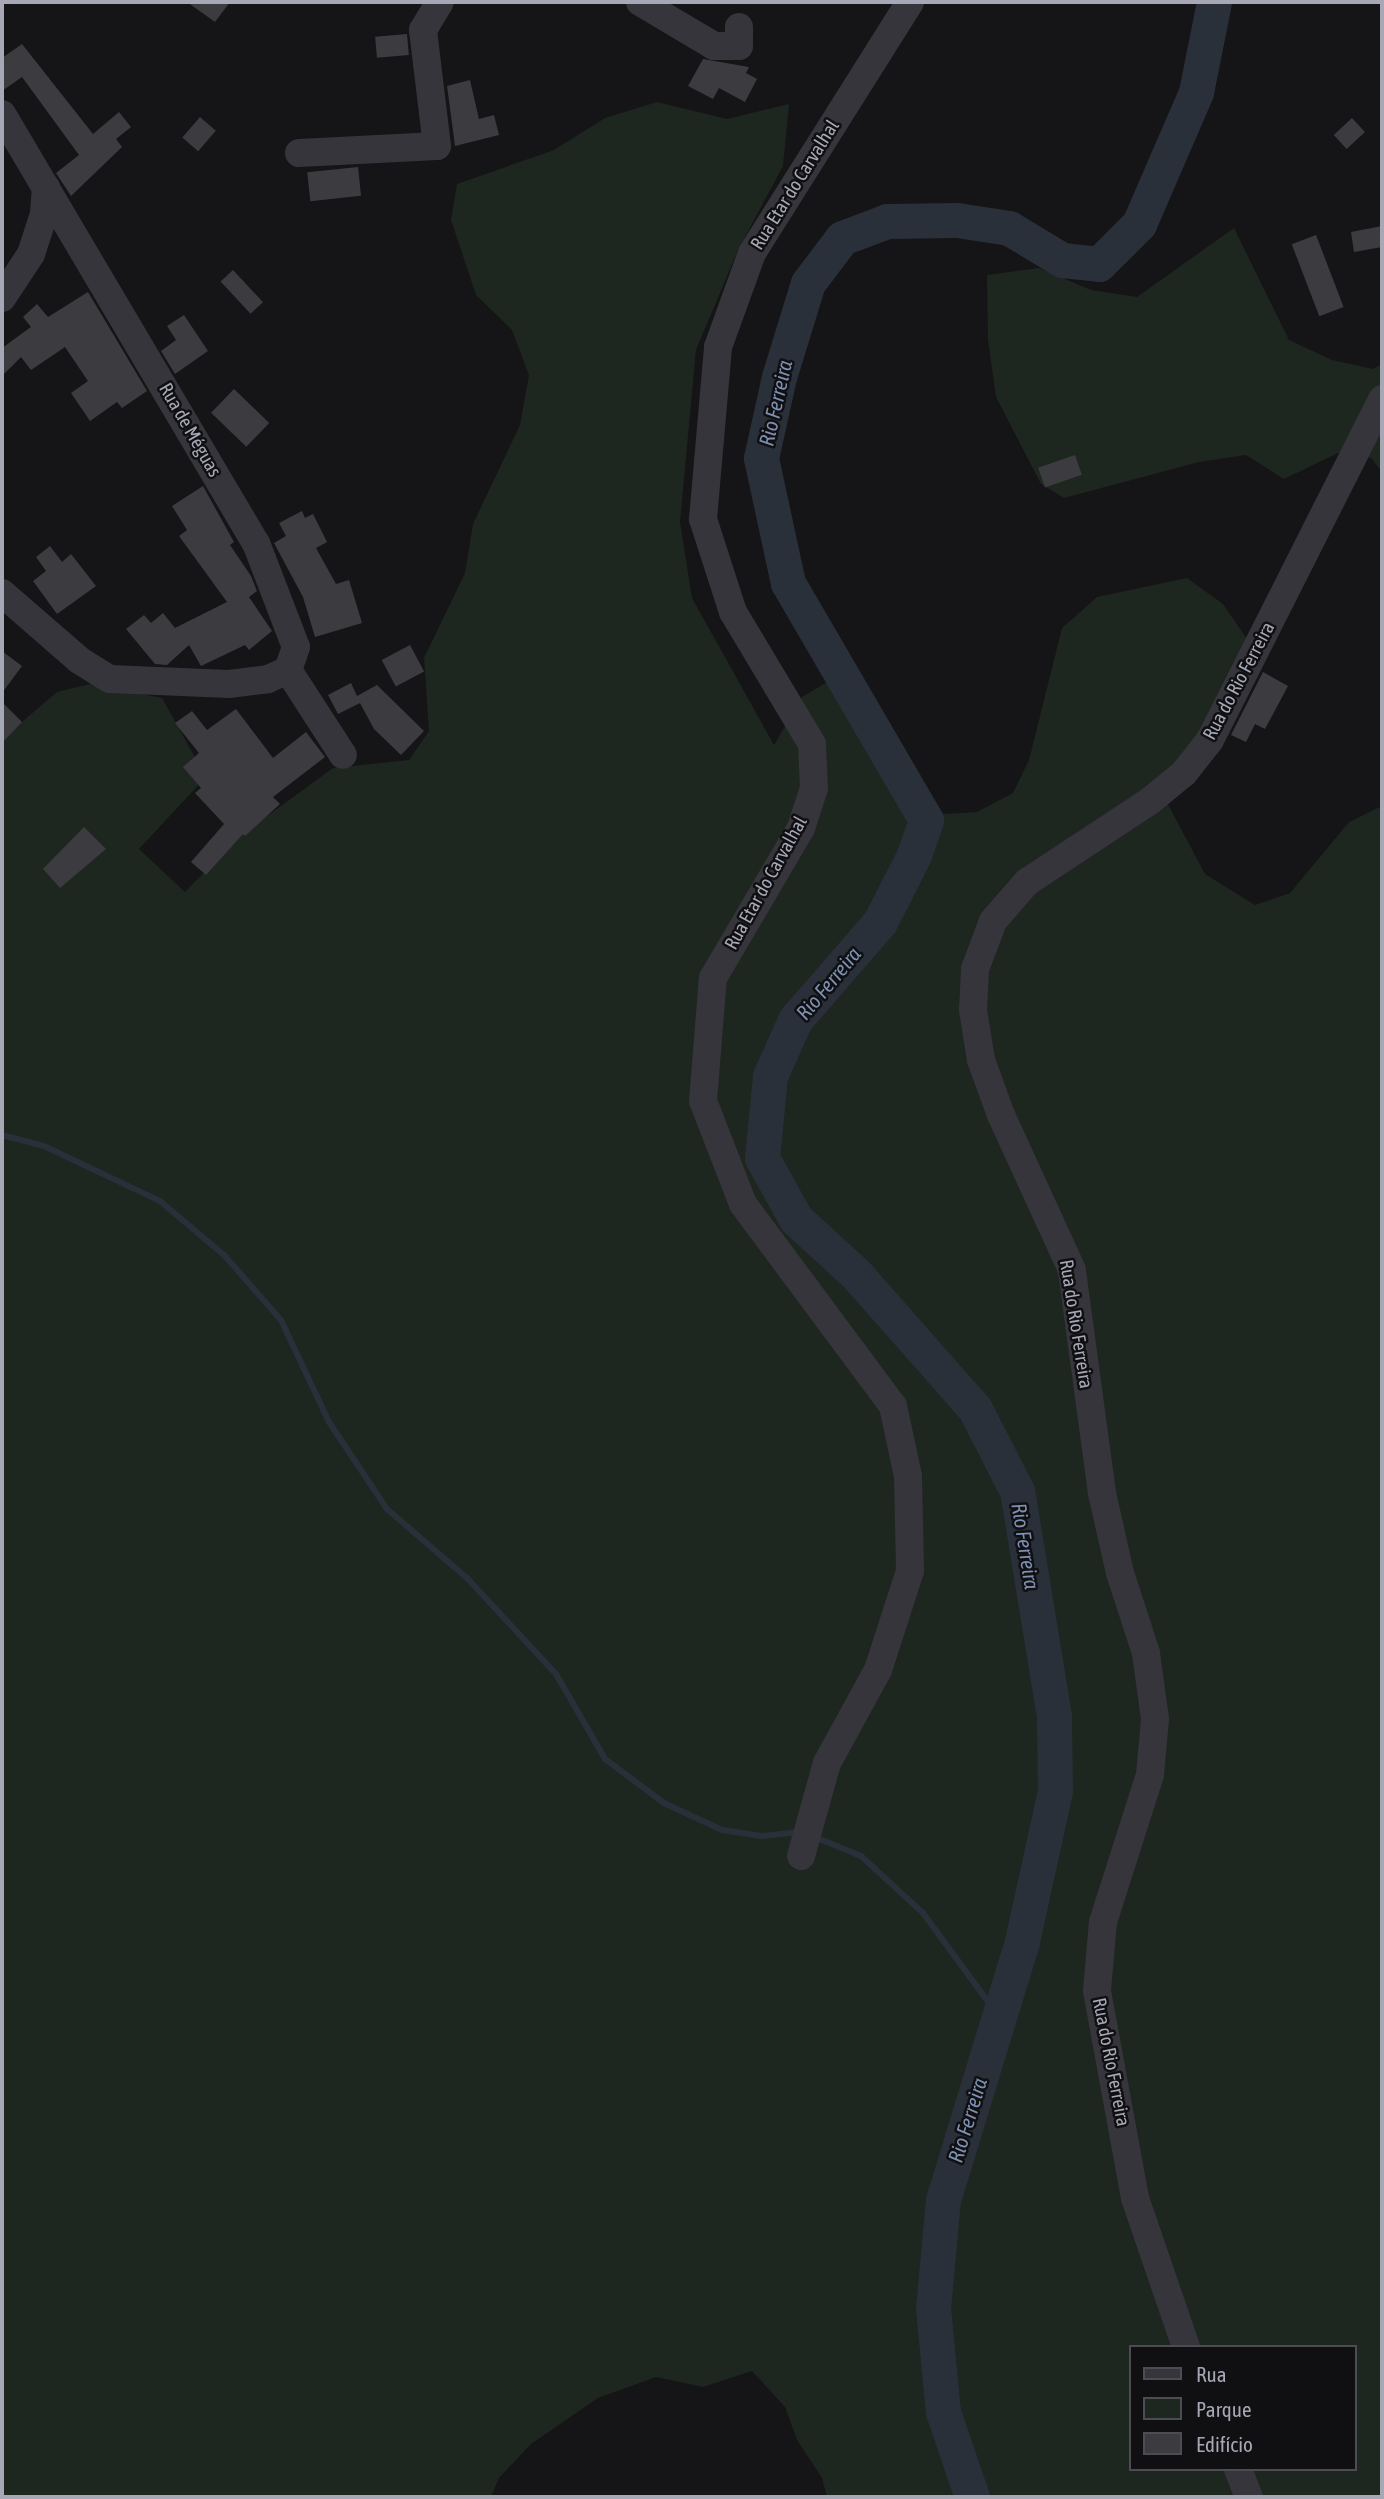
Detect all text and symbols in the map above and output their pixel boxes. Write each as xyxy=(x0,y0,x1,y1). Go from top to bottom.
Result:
street label: Rua Etar do Carvalhal xyxy=(746,116,844,254)
water label: Rio Ferreira xyxy=(753,358,797,448)
street label: Rua de Méguas xyxy=(154,379,226,481)
street label: Rua do Rio Ferreira xyxy=(1198,618,1280,744)
street label: Rua Etar do Carvalhal xyxy=(720,812,812,954)
water label: Rio Ferreira xyxy=(790,942,866,1024)
street label: Rua do Rio Ferreira xyxy=(1055,1258,1097,1390)
water label: Rio Ferreira xyxy=(1007,1501,1045,1591)
street label: Rua do Rio Ferreira xyxy=(1087,1996,1135,2128)
water label: Rio Ferreira xyxy=(942,2075,992,2165)
legend xyxy=(1128,2345,1356,2471)
text: Rua xyxy=(1196,2362,1226,2386)
text: Parque xyxy=(1196,2397,1251,2421)
text: Edifício xyxy=(1196,2432,1253,2456)

